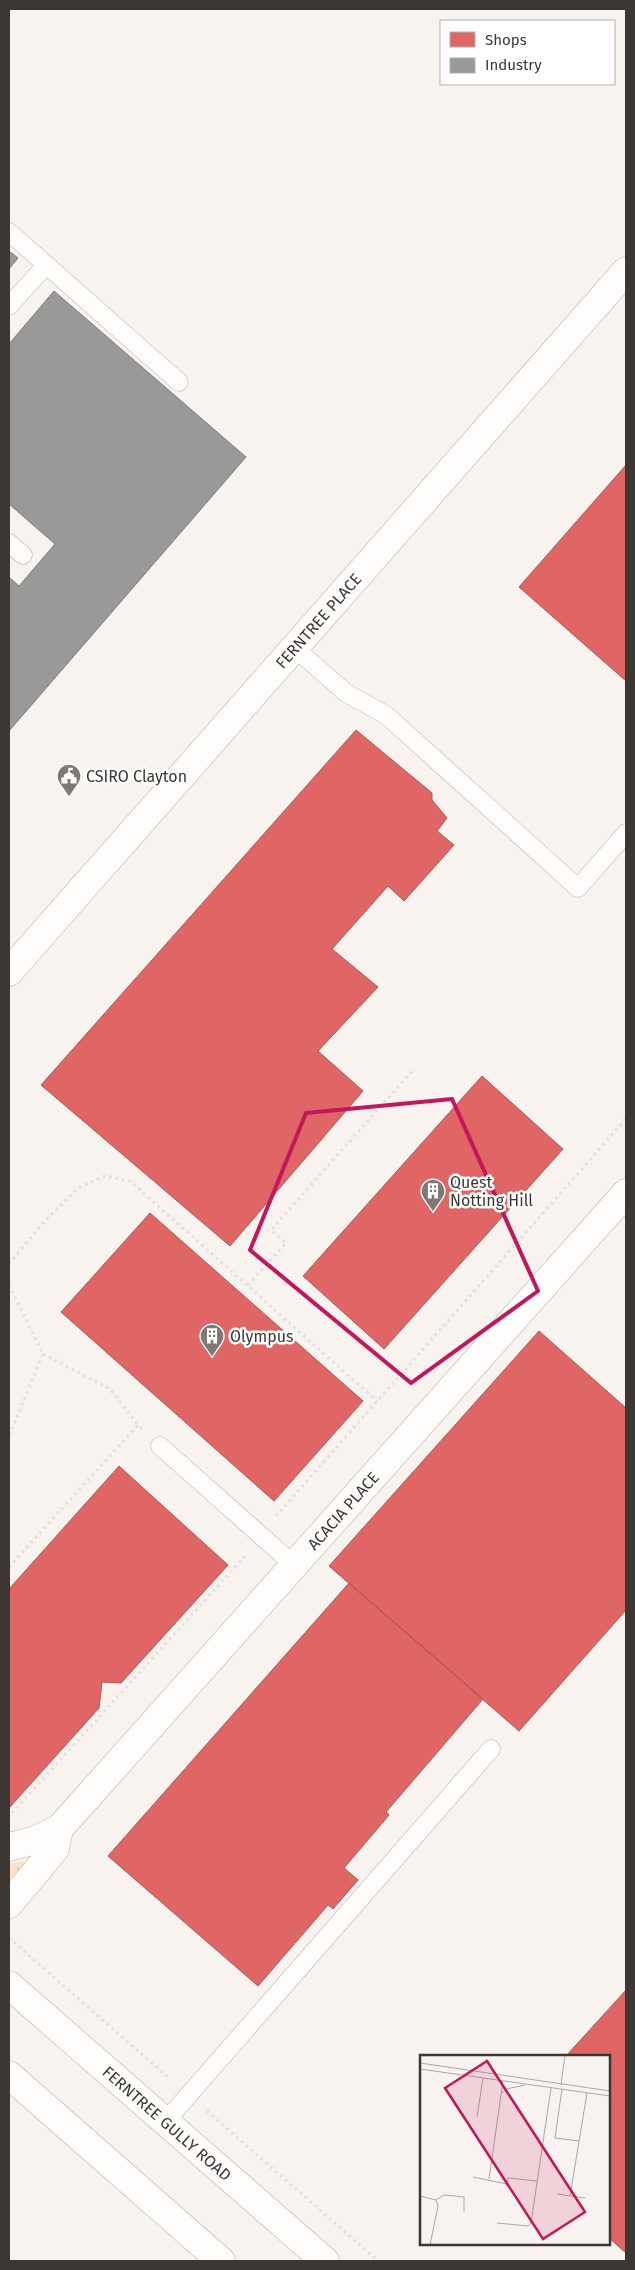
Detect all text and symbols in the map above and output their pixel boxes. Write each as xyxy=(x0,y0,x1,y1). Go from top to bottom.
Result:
legend xyxy=(440,20,615,85)
text: Shops xyxy=(485,31,527,49)
text: Industry xyxy=(485,56,542,74)
street label: FERNTREE PLACE xyxy=(271,569,365,672)
public building icon: CSIRO Clayton xyxy=(56,763,82,797)
place label: CSIRO Clayton xyxy=(86,767,187,786)
place label: Quest Notting Hill xyxy=(450,1173,533,1210)
building icon: Quest Notting Hill xyxy=(420,1178,446,1212)
building icon: Olympus xyxy=(199,1323,225,1357)
place label: Olympus xyxy=(230,1327,293,1346)
street label: ACACIA PLACE xyxy=(303,1468,383,1553)
inset map xyxy=(420,2055,610,2245)
street label: FERNTREE GULLY ROAD xyxy=(99,2062,235,2184)

